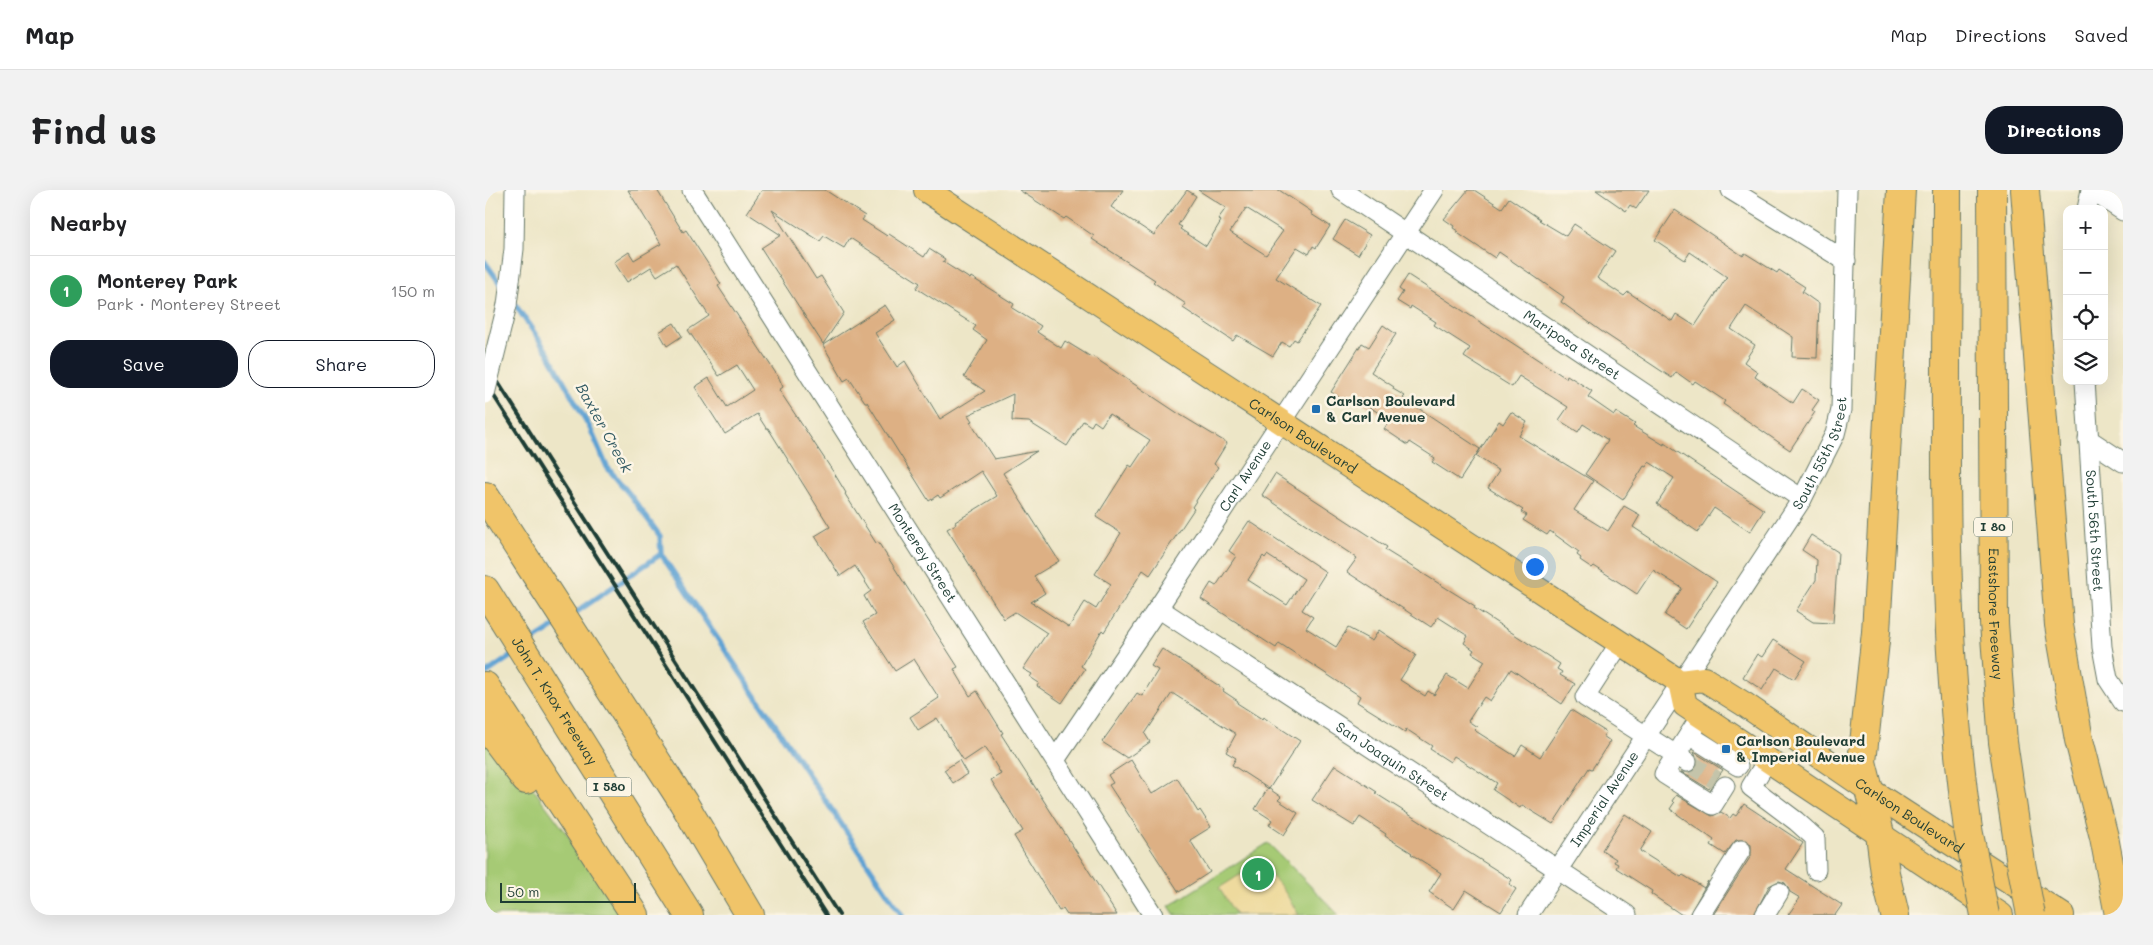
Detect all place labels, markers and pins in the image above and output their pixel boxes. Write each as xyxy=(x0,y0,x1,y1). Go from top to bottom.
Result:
place label: Carlson Boulevard & Carl Avenue xyxy=(1326,391,1455,426)
marker: Carlson Boulevard & Carl Avenue xyxy=(1310,403,1322,415)
place label: Carlson Boulevard & Imperial Avenue xyxy=(1736,731,1865,766)
marker: Carlson Boulevard & Imperial Avenue xyxy=(1720,743,1732,755)
pin: 1 xyxy=(1242,855,1274,893)

